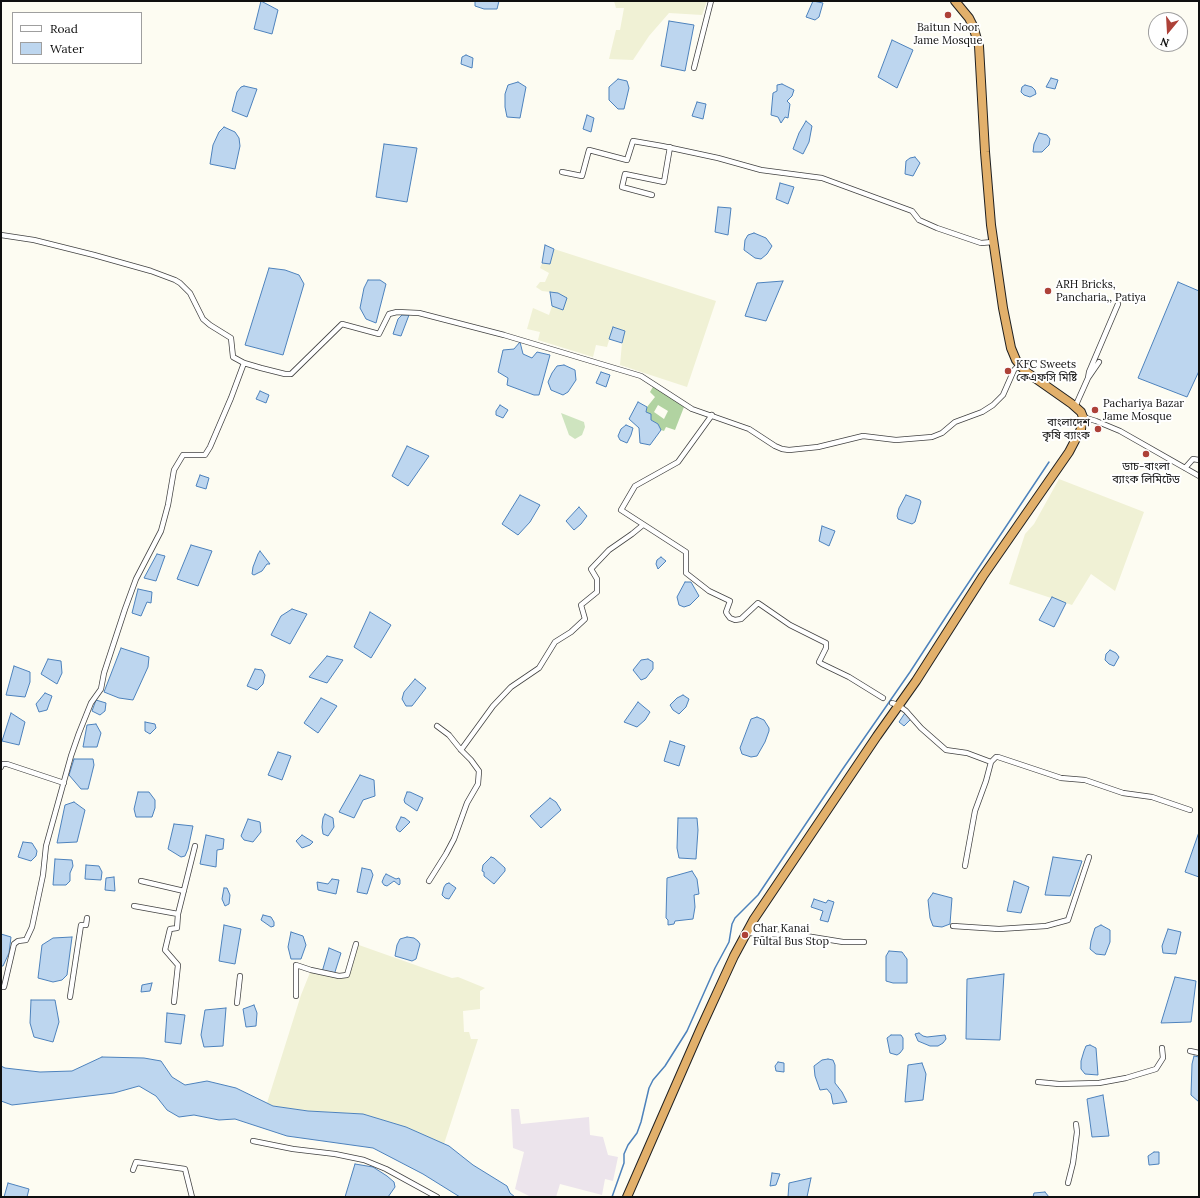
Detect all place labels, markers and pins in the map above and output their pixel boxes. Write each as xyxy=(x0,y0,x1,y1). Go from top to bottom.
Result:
marker: Baitun Noor Jame Mosque xyxy=(943,10,953,20)
place label: Baitun Noor Jame Mosque xyxy=(914,21,982,47)
place label: ARH Bricks, Pancharia,, Patiya xyxy=(1056,278,1146,304)
marker: ARH Bricks, Pancharia,, Patiya xyxy=(1043,286,1053,296)
place label: KFC Sweets কেএফসি মিষ্টি xyxy=(1016,358,1077,384)
marker: KFC Sweets কেএফসি মিষ্টি xyxy=(1003,366,1013,376)
place label: Pachariya Bazar Jame Mosque xyxy=(1103,397,1184,423)
marker: Pachariya Bazar Jame Mosque xyxy=(1090,405,1100,415)
place label: বাংলাদেশ কৃষি ব্যাংক xyxy=(1042,416,1090,442)
marker: বাংলাদেশ কৃষি ব্যাংক xyxy=(1093,424,1103,434)
marker: ডাচ-বাংলা ব্যাংক লিমিটেড xyxy=(1141,449,1151,459)
place label: ডাচ-বাংলা ব্যাংক লিমিটেড xyxy=(1112,460,1180,486)
place label: Char Kanai Fultal Bus Stop xyxy=(753,922,829,948)
marker: Char Kanai Fultal Bus Stop xyxy=(740,930,750,940)

